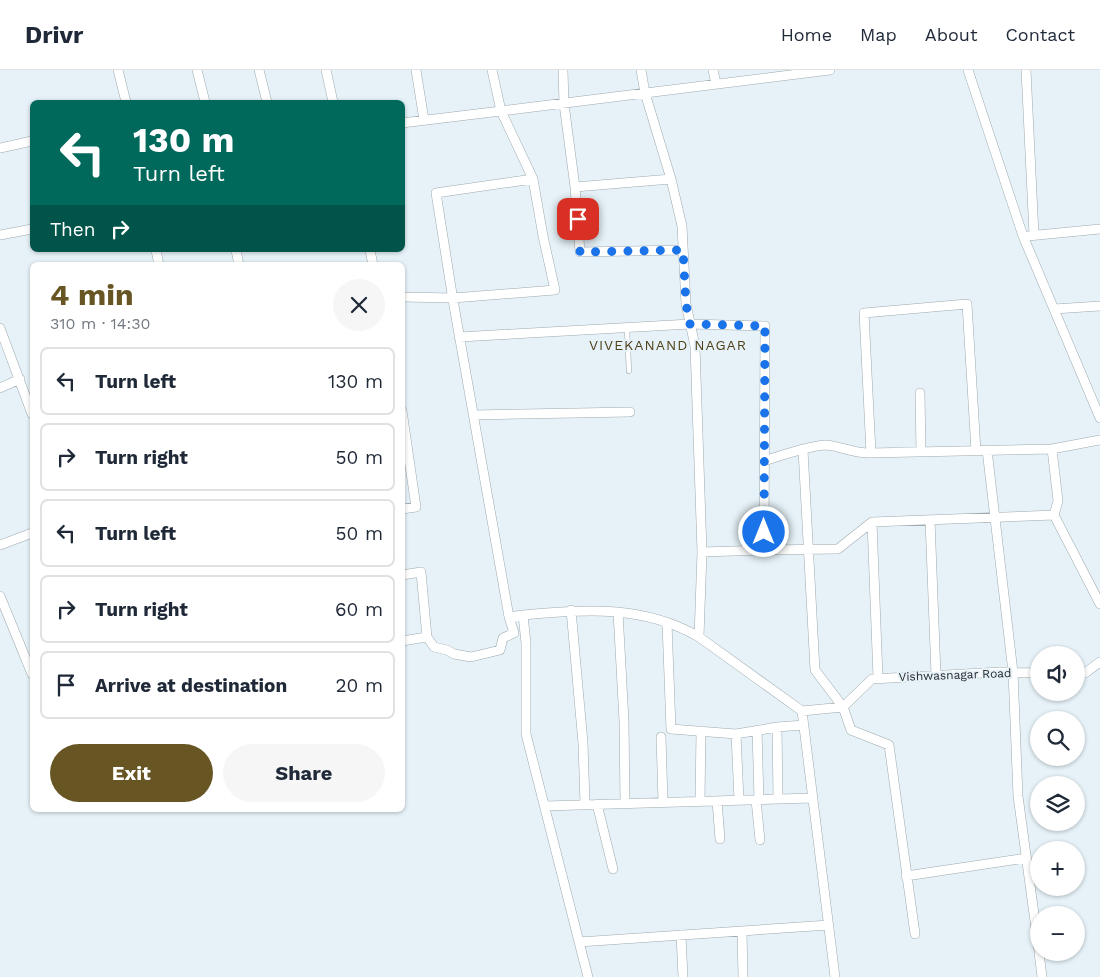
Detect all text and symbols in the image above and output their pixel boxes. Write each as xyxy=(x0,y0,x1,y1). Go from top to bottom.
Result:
text: Drivr xyxy=(25,21,83,49)
text: Home xyxy=(781,24,832,45)
text: Map xyxy=(860,24,897,45)
text: About xyxy=(925,24,977,45)
text: Contact xyxy=(1005,24,1075,45)
text: 130 m xyxy=(133,119,234,161)
icon: left xyxy=(50,120,115,185)
text: Turn left xyxy=(133,161,225,186)
pin xyxy=(557,198,599,240)
icon: arrive xyxy=(564,205,592,233)
icon: right xyxy=(106,215,134,243)
text: Then xyxy=(50,218,96,241)
text: 4 min xyxy=(50,277,134,312)
button: close xyxy=(333,279,385,331)
text: 310 m · 14:30 xyxy=(50,314,150,333)
district label: VIVEKANAND NAGAR xyxy=(589,337,747,353)
icon: left xyxy=(52,367,80,395)
text: Turn left xyxy=(95,370,176,393)
text: 130 m xyxy=(328,370,383,393)
icon: right xyxy=(52,443,80,471)
text: Turn right xyxy=(95,446,188,469)
text: 50 m xyxy=(336,446,383,469)
position arrow xyxy=(737,505,789,557)
icon: left xyxy=(52,519,80,547)
text: Turn left xyxy=(95,522,176,545)
text: 50 m xyxy=(336,522,383,545)
icon: right xyxy=(52,595,80,623)
text: Turn right xyxy=(95,598,188,621)
text: 60 m xyxy=(335,598,383,621)
map controls xyxy=(1030,646,1085,961)
button: sound xyxy=(1030,646,1085,701)
street label: Vishwasnagar Road xyxy=(898,666,1012,684)
icon: arrive xyxy=(52,671,80,699)
text: Arrive at destination xyxy=(95,674,287,697)
text: 20 m xyxy=(336,674,383,697)
button: search xyxy=(1030,711,1085,766)
button: Exit xyxy=(50,744,213,802)
button: Share xyxy=(223,744,385,802)
button: layers xyxy=(1030,776,1085,831)
button: + xyxy=(1030,841,1085,896)
button: − xyxy=(1030,906,1085,961)

